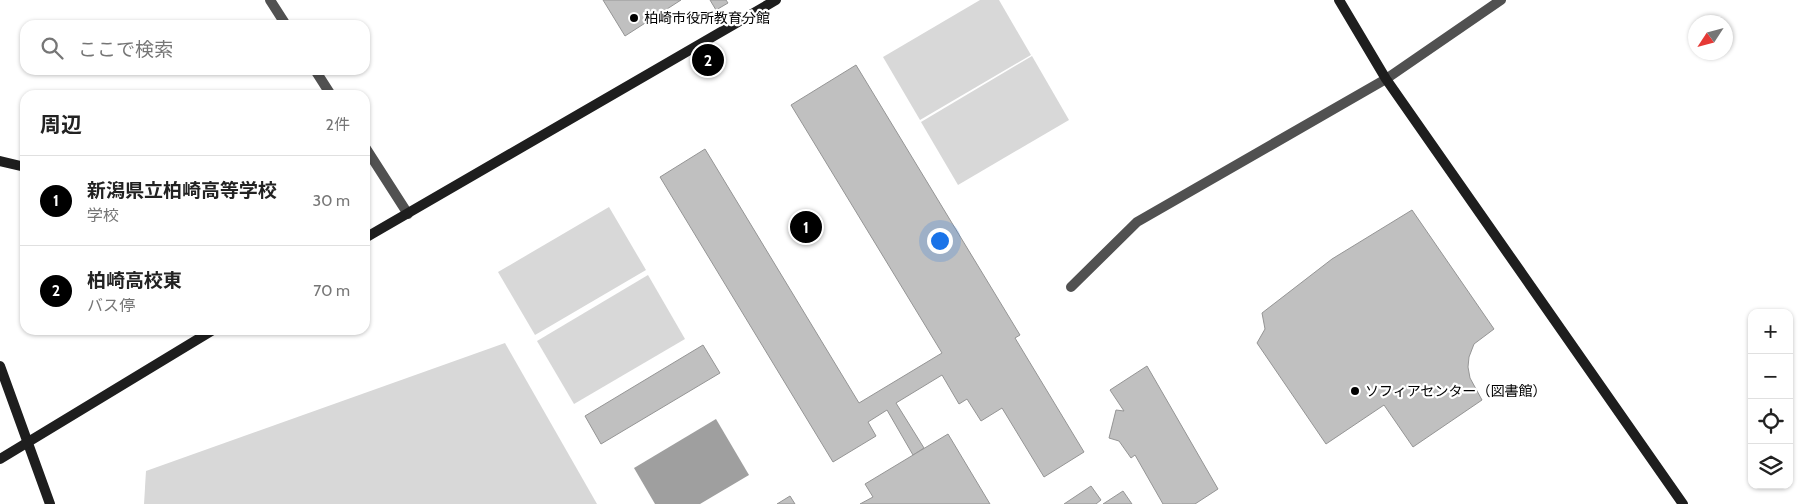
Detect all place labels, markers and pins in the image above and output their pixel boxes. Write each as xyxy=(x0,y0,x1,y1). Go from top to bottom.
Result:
place label: 柏崎市役所教育分館 xyxy=(644,9,770,27)
marker: 柏崎市役所教育分館 xyxy=(628,12,640,24)
pin: 2 xyxy=(692,41,724,79)
pin: 1 xyxy=(790,208,822,246)
place label: ソフィアセンター（図書館） xyxy=(1365,382,1546,400)
marker: ソフィアセンター（図書館） xyxy=(1349,385,1361,397)

